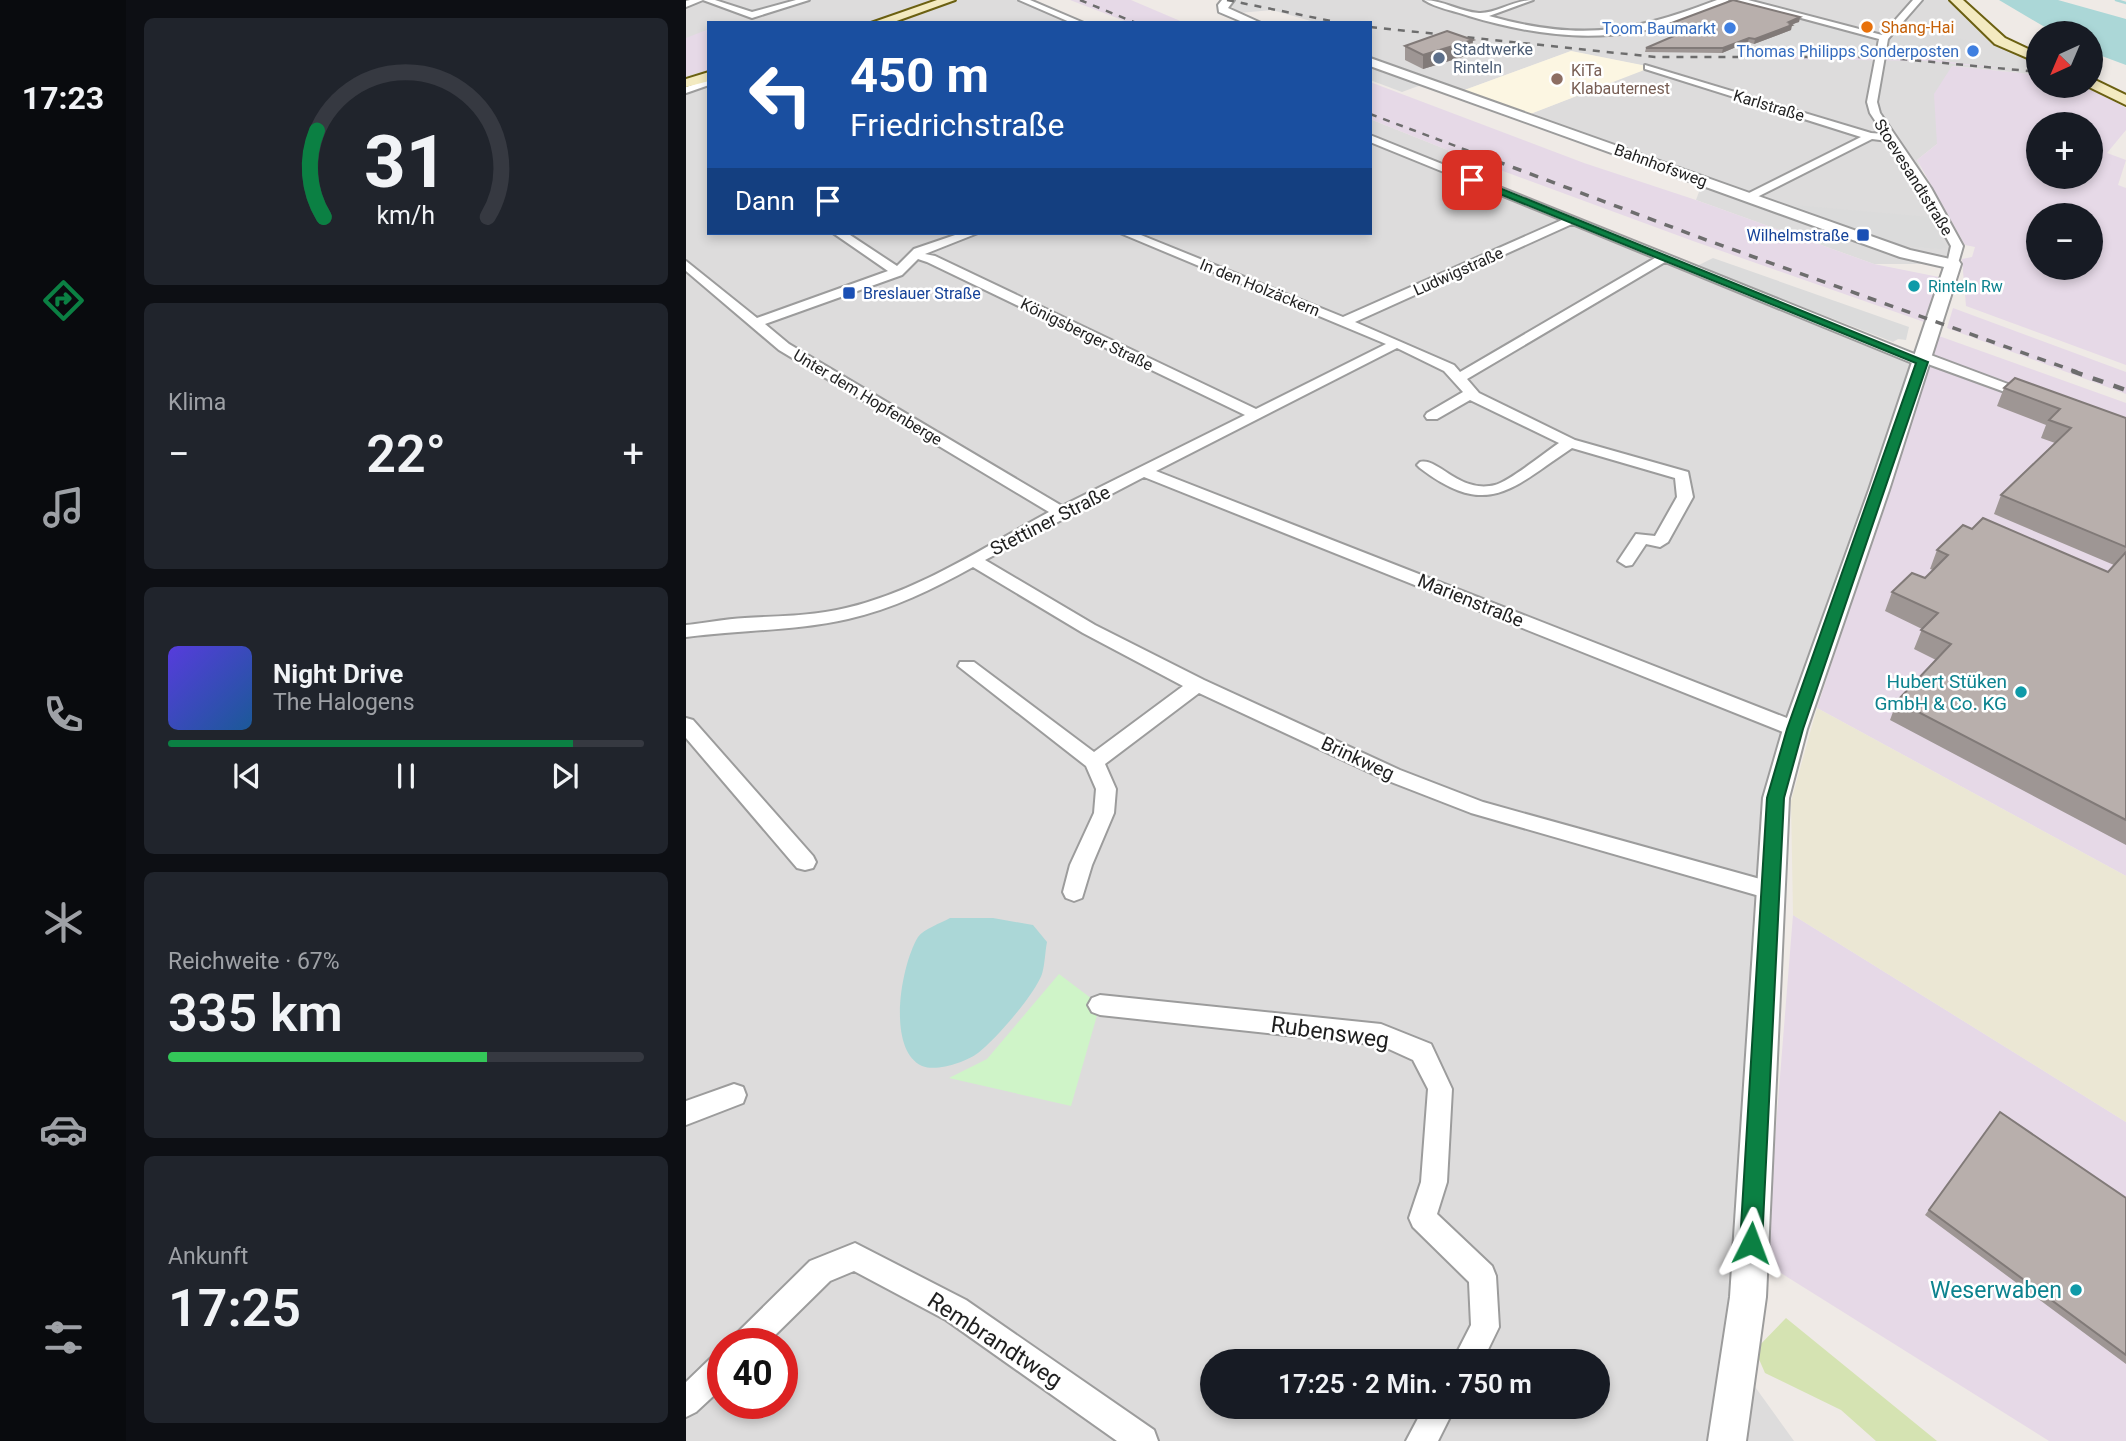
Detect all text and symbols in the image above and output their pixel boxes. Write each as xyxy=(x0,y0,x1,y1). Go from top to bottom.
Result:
place label: Shang-Hai xyxy=(1881,18,1954,37)
place label: Toom Baumarkt xyxy=(1602,19,1716,38)
marker: Shang-Hai xyxy=(1859,19,1875,35)
marker: Toom Baumarkt xyxy=(1722,20,1738,36)
north arrow xyxy=(2026,21,2104,98)
map controls xyxy=(2026,21,2103,280)
place label: Stadtwerke Rinteln xyxy=(1453,40,1533,77)
place label: Thomas Philipps Sonderposten xyxy=(1736,42,1959,61)
marker: Thomas Philipps Sonderposten xyxy=(1965,43,1981,59)
text: 450 m xyxy=(850,47,989,104)
icon: left xyxy=(735,49,826,140)
marker: Stadtwerke Rinteln xyxy=(1431,50,1447,66)
place label: KiTa Klabauternest xyxy=(1571,61,1670,98)
marker: KiTa Klabauternest xyxy=(1549,71,1565,87)
text: 17:23 xyxy=(22,79,104,117)
street label: Karlstraße xyxy=(1731,86,1807,125)
text: Friedrichstraße xyxy=(850,106,1065,144)
button: + xyxy=(2026,112,2103,189)
street label: Stoevesandtstraße xyxy=(1870,116,1957,239)
text: 31 xyxy=(364,120,448,206)
street label: Bahnhofsweg xyxy=(1612,140,1710,191)
pin xyxy=(1442,150,1502,210)
icon: arrive xyxy=(1453,161,1491,199)
icon: arrive xyxy=(809,182,847,220)
text: Dann xyxy=(735,186,795,216)
text: km/h xyxy=(377,201,435,230)
button: − xyxy=(2026,203,2103,280)
place label: Wilhelmstraße xyxy=(1747,226,1849,245)
marker: Wilhelmstraße xyxy=(1855,227,1871,243)
street label: Ludwigstraße xyxy=(1410,243,1506,300)
street label: In den Holzäckern xyxy=(1197,255,1323,320)
icon: directions xyxy=(39,276,88,325)
place label: Rinteln Rw xyxy=(1928,277,2003,296)
marker: Rinteln Rw xyxy=(1906,278,1922,294)
place label: Breslauer Straße xyxy=(863,284,981,303)
marker: Breslauer Straße xyxy=(841,285,857,301)
street label: Königsberger Straße xyxy=(1017,294,1156,375)
street label: Unter dem Hopfenberge xyxy=(790,345,946,449)
text: Klima xyxy=(168,389,226,416)
text: 22° xyxy=(366,424,446,485)
text: − xyxy=(168,432,190,476)
text: + xyxy=(622,432,644,476)
street label: Stettiner Straße xyxy=(986,480,1114,561)
icon: music xyxy=(39,483,88,532)
street label: Marienstraße xyxy=(1414,569,1527,632)
text: Night Drive xyxy=(273,659,403,689)
place label: Hubert Stüken GmbH & Co. KG xyxy=(1874,670,2007,715)
marker: Hubert Stüken GmbH & Co. KG xyxy=(2013,684,2029,700)
text: The Halogens xyxy=(273,689,415,716)
icon: phone xyxy=(39,690,88,739)
street label: Brinkweg xyxy=(1318,732,1398,785)
icon: previous xyxy=(228,757,266,795)
icon: pause xyxy=(387,757,425,795)
icon: next xyxy=(546,757,584,795)
icon: climate xyxy=(39,898,88,947)
text: Reichweite · 67% xyxy=(168,948,340,975)
text: 335 km xyxy=(168,983,343,1044)
street label: Rubensweg xyxy=(1269,1011,1391,1054)
icon: car xyxy=(39,1105,88,1154)
position arrow xyxy=(1714,1206,1788,1280)
text: Ankunft xyxy=(168,1243,248,1270)
place label: Weserwaben xyxy=(1930,1277,2062,1304)
text: 17:25 xyxy=(168,1278,301,1339)
marker: Weserwaben xyxy=(2068,1282,2084,1298)
street label: Rembrandtweg xyxy=(922,1287,1067,1394)
icon: filters xyxy=(39,1313,88,1362)
speed limit sign: 40 xyxy=(707,1328,798,1419)
text: 17:25 · 2 Min. · 750 m xyxy=(1278,1369,1532,1399)

